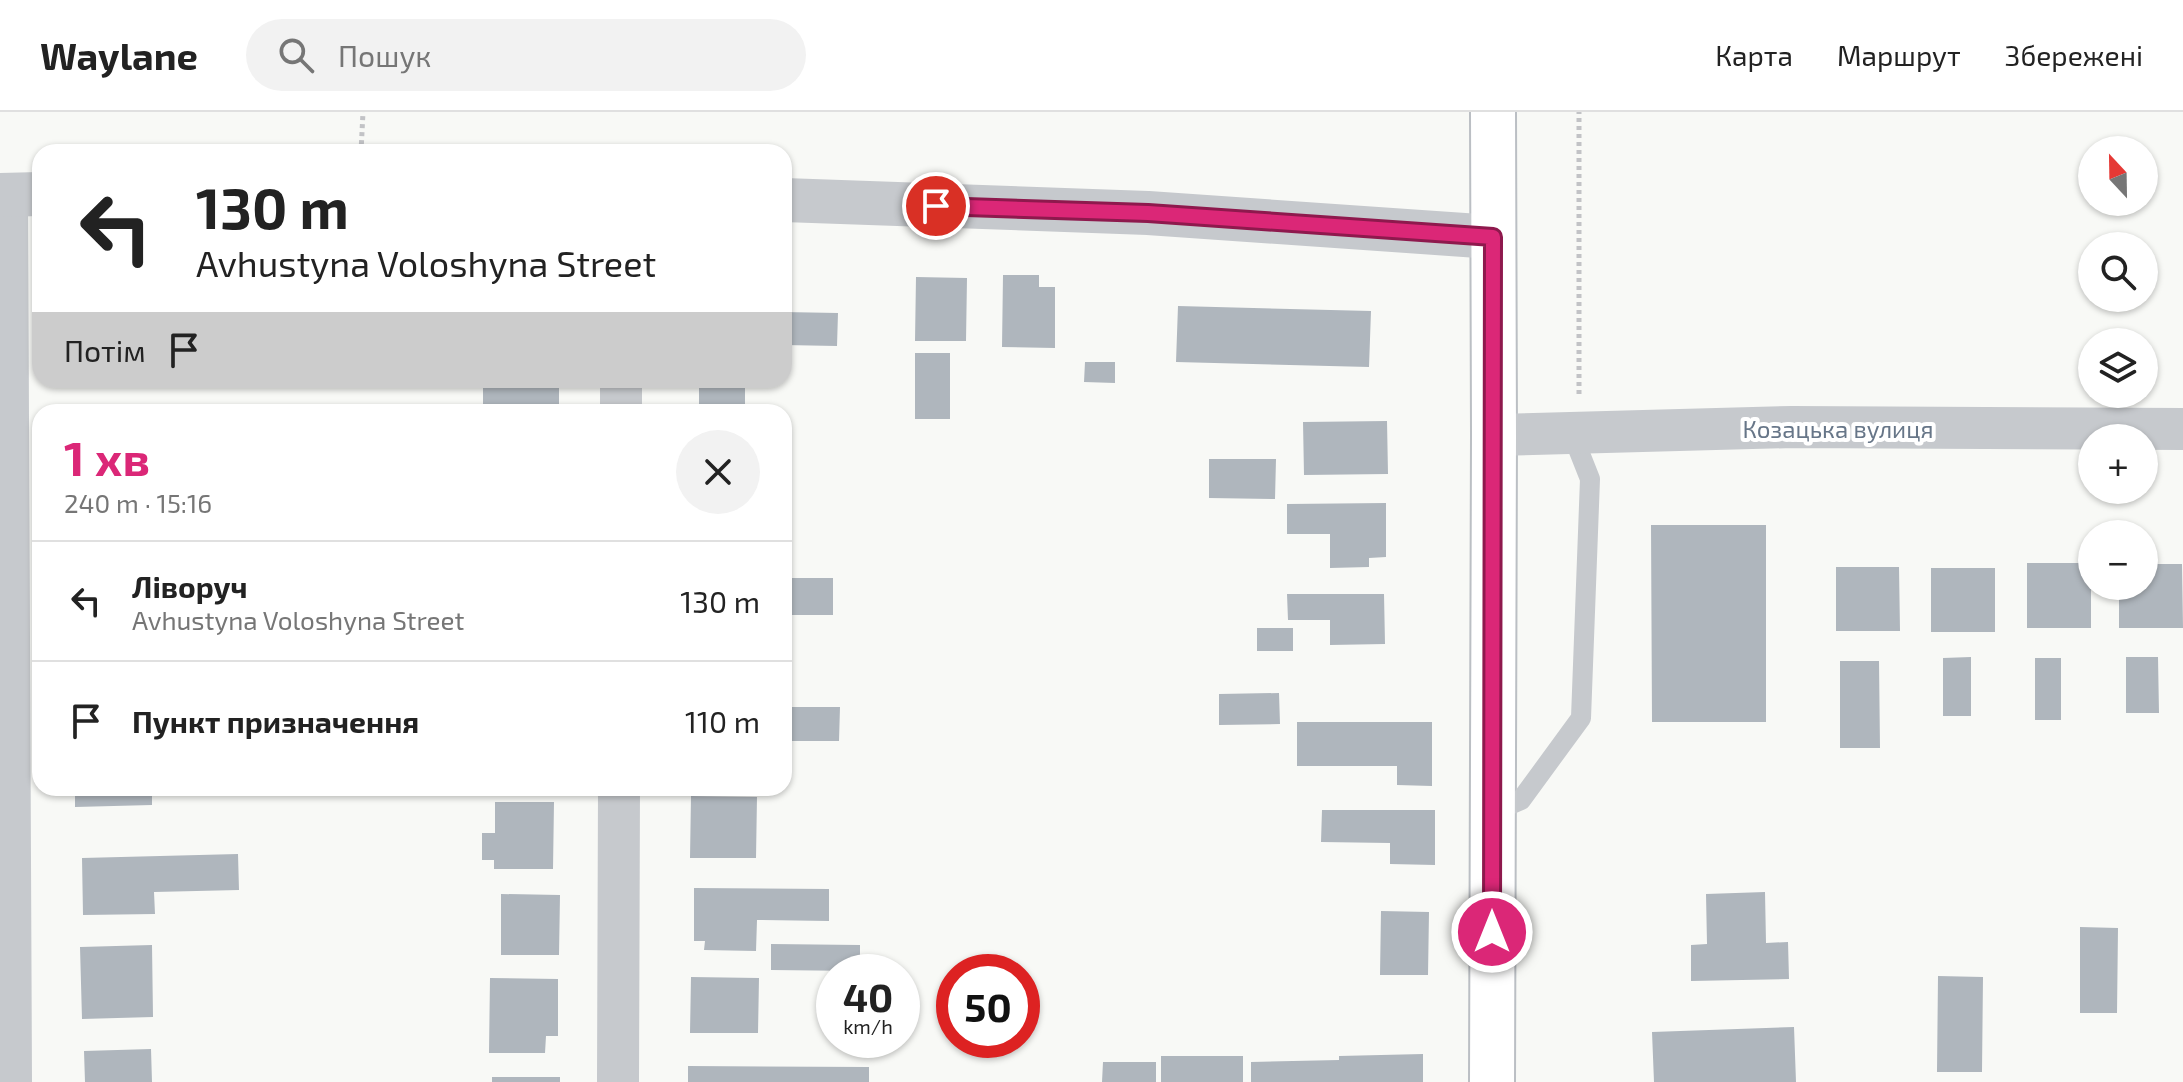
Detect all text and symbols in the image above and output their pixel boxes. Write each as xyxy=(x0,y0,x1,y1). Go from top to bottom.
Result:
search box xyxy=(246,19,806,91)
text: Waylane xyxy=(40,32,198,78)
icon: search xyxy=(274,33,318,77)
text: Пошук xyxy=(338,37,431,73)
text: Карта xyxy=(1715,38,1793,72)
text: Маршрут xyxy=(1837,38,1961,72)
text: Збережені xyxy=(2005,38,2143,72)
north arrow xyxy=(2078,136,2158,216)
map controls xyxy=(2078,136,2158,600)
pin xyxy=(902,172,970,240)
text: 130 m xyxy=(196,173,349,240)
icon: left xyxy=(64,176,168,280)
icon: arrive xyxy=(914,184,958,228)
button: search xyxy=(2078,232,2158,312)
text: Avhustyna Voloshyna Street xyxy=(196,241,656,284)
icon: arrive xyxy=(162,328,206,372)
button: layers xyxy=(2078,328,2158,408)
text: Потім xyxy=(64,332,146,368)
street label: Козацька вулиця xyxy=(1742,414,1934,444)
button: + xyxy=(2078,424,2158,504)
text: 1 хв xyxy=(64,428,150,486)
button: close xyxy=(676,430,760,514)
text: 240 m · 15:16 xyxy=(64,487,212,518)
button: − xyxy=(2078,520,2158,600)
text: Ліворуч xyxy=(132,568,248,604)
icon: left xyxy=(64,579,108,623)
text: 130 m xyxy=(680,583,760,619)
text: Avhustyna Voloshyna Street xyxy=(132,604,464,635)
icon: arrive xyxy=(64,699,108,743)
text: Пункт призначення xyxy=(132,703,419,739)
text: 110 m xyxy=(685,703,760,739)
position arrow xyxy=(1450,890,1534,974)
speed limit sign: 50 xyxy=(936,954,1040,1058)
text: 40 xyxy=(843,972,893,1020)
text: km/h xyxy=(843,1014,893,1038)

